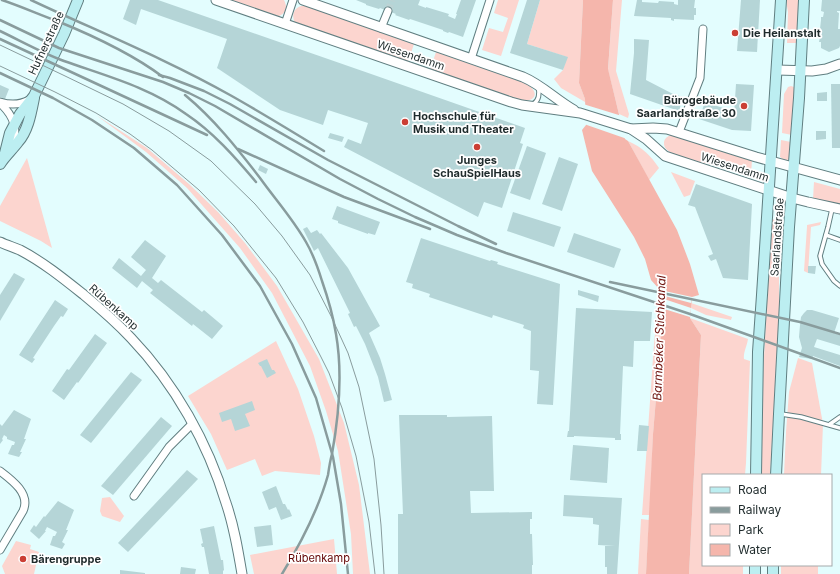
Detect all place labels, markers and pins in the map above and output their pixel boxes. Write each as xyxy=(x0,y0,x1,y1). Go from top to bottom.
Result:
place label: Die Heilanstalt xyxy=(743,26,821,40)
marker: Die Heilanstalt xyxy=(730,28,740,38)
place label: Bürogebäude Saarlandstraße 30 xyxy=(636,93,736,120)
marker: Bürogebäude Saarlandstraße 30 xyxy=(739,101,749,111)
place label: Hochschule für Musik und Theater xyxy=(413,109,514,136)
marker: Hochschule für Musik und Theater xyxy=(400,117,410,127)
marker: Junges SchauSpielHaus xyxy=(472,142,482,152)
place label: Junges SchauSpielHaus xyxy=(433,153,521,180)
place label: Bärengruppe xyxy=(31,552,101,566)
marker: Bärengruppe xyxy=(18,554,28,564)

